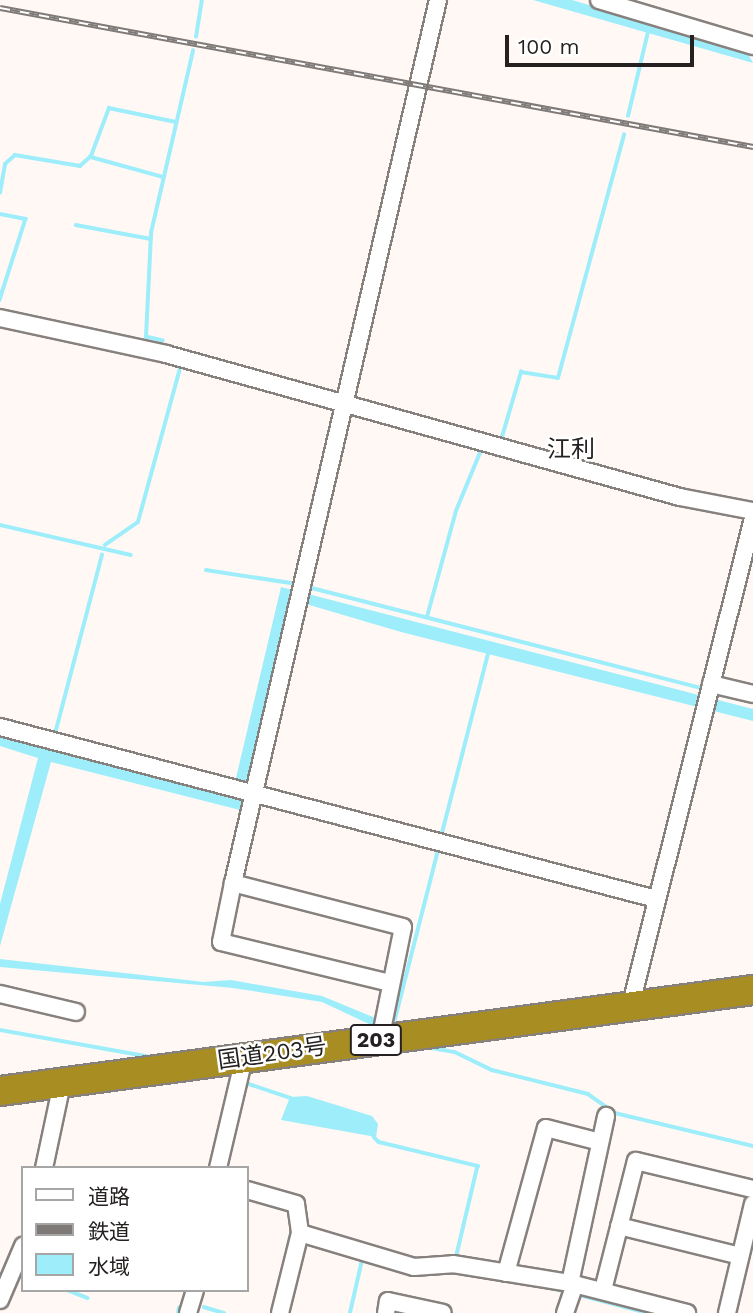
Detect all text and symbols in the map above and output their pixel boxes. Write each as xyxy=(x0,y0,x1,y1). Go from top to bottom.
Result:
scale bar xyxy=(508,21,697,65)
text: 100 m xyxy=(518,34,580,59)
district label: 江利 xyxy=(547,436,595,464)
road number: 203 xyxy=(350,1023,402,1058)
street label: 国道203号 xyxy=(216,1033,328,1075)
legend xyxy=(21,1166,248,1292)
text: 道路 xyxy=(88,1184,130,1209)
text: 鉄道 xyxy=(88,1219,130,1244)
text: 水域 xyxy=(88,1254,130,1279)

